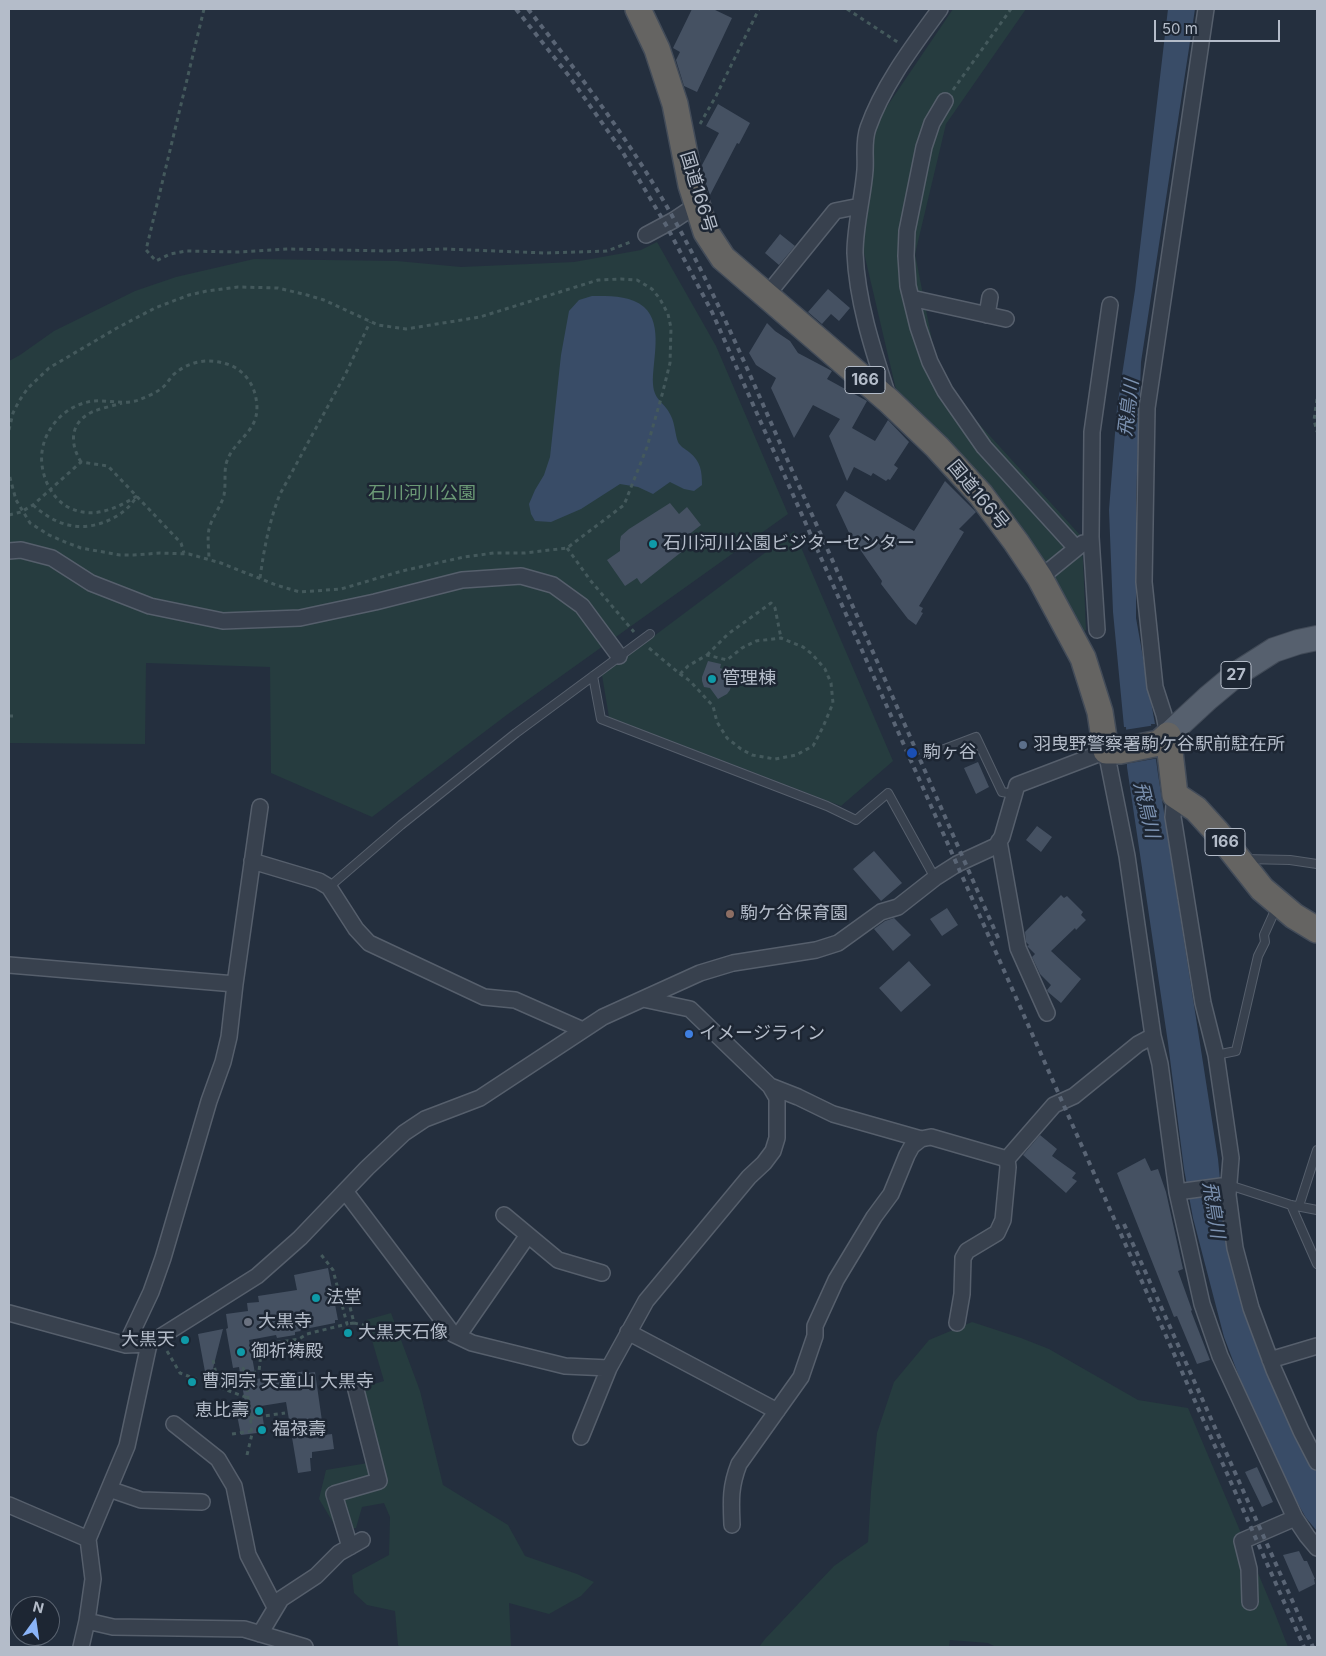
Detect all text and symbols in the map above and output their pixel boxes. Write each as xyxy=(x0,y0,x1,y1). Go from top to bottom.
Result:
scale bar xyxy=(1156,10,1282,42)
text: 50 m xyxy=(1162,19,1198,38)
street label: 国道166号 xyxy=(675,149,721,235)
road number: 166 xyxy=(845,366,885,394)
water label: 飛鳥川 xyxy=(1114,378,1144,438)
street label: 国道166号 xyxy=(943,456,1013,534)
park label: 石川河川公園 xyxy=(368,483,476,505)
place label: 石川河川公園ビジターセンター xyxy=(663,533,915,555)
marker: 石川河川公園ビジターセンター xyxy=(647,538,659,550)
road number: 27 xyxy=(1221,662,1251,688)
place label: 管理棟 xyxy=(722,668,776,690)
marker: 管理棟 xyxy=(706,673,718,685)
place label: 羽曳野警察署駒ケ谷駅前駐在所 xyxy=(1033,734,1285,756)
marker: 羽曳野警察署駒ケ谷駅前駐在所 xyxy=(1017,739,1029,751)
place label: 駒ヶ谷 xyxy=(923,742,977,764)
marker: 駒ヶ谷 xyxy=(905,746,919,760)
water label: 飛鳥川 xyxy=(1128,780,1164,840)
road number: 166 xyxy=(1205,829,1245,856)
place label: 駒ケ谷保育園 xyxy=(740,903,848,925)
marker: 駒ケ谷保育園 xyxy=(724,908,736,920)
place label: イメージライン xyxy=(699,1023,825,1045)
marker: イメージライン xyxy=(683,1028,695,1040)
water label: 飛鳥川 xyxy=(1197,1180,1229,1240)
place label: 法堂 xyxy=(326,1287,362,1309)
marker: 法堂 xyxy=(310,1292,322,1304)
place label: 大黒寺 xyxy=(258,1311,312,1333)
marker: 大黒寺 xyxy=(242,1316,254,1328)
place label: 大黒天石像 xyxy=(358,1322,448,1344)
marker: 大黒天石像 xyxy=(342,1327,354,1339)
place label: 大黒天 xyxy=(121,1329,175,1351)
marker: 大黒天 xyxy=(179,1334,191,1346)
place label: 御祈祷殿 xyxy=(251,1341,323,1363)
marker: 御祈祷殿 xyxy=(235,1346,247,1358)
place label: 曹洞宗 天童山 大黒寺 xyxy=(202,1371,374,1393)
marker: 曹洞宗 天童山 大黒寺 xyxy=(186,1376,198,1388)
place label: 恵比壽 xyxy=(195,1400,249,1422)
marker: 恵比壽 xyxy=(253,1405,265,1417)
place label: 福禄壽 xyxy=(272,1419,326,1441)
marker: 福禄壽 xyxy=(256,1424,268,1436)
north arrow xyxy=(10,1596,60,1646)
text: N xyxy=(31,1597,46,1616)

